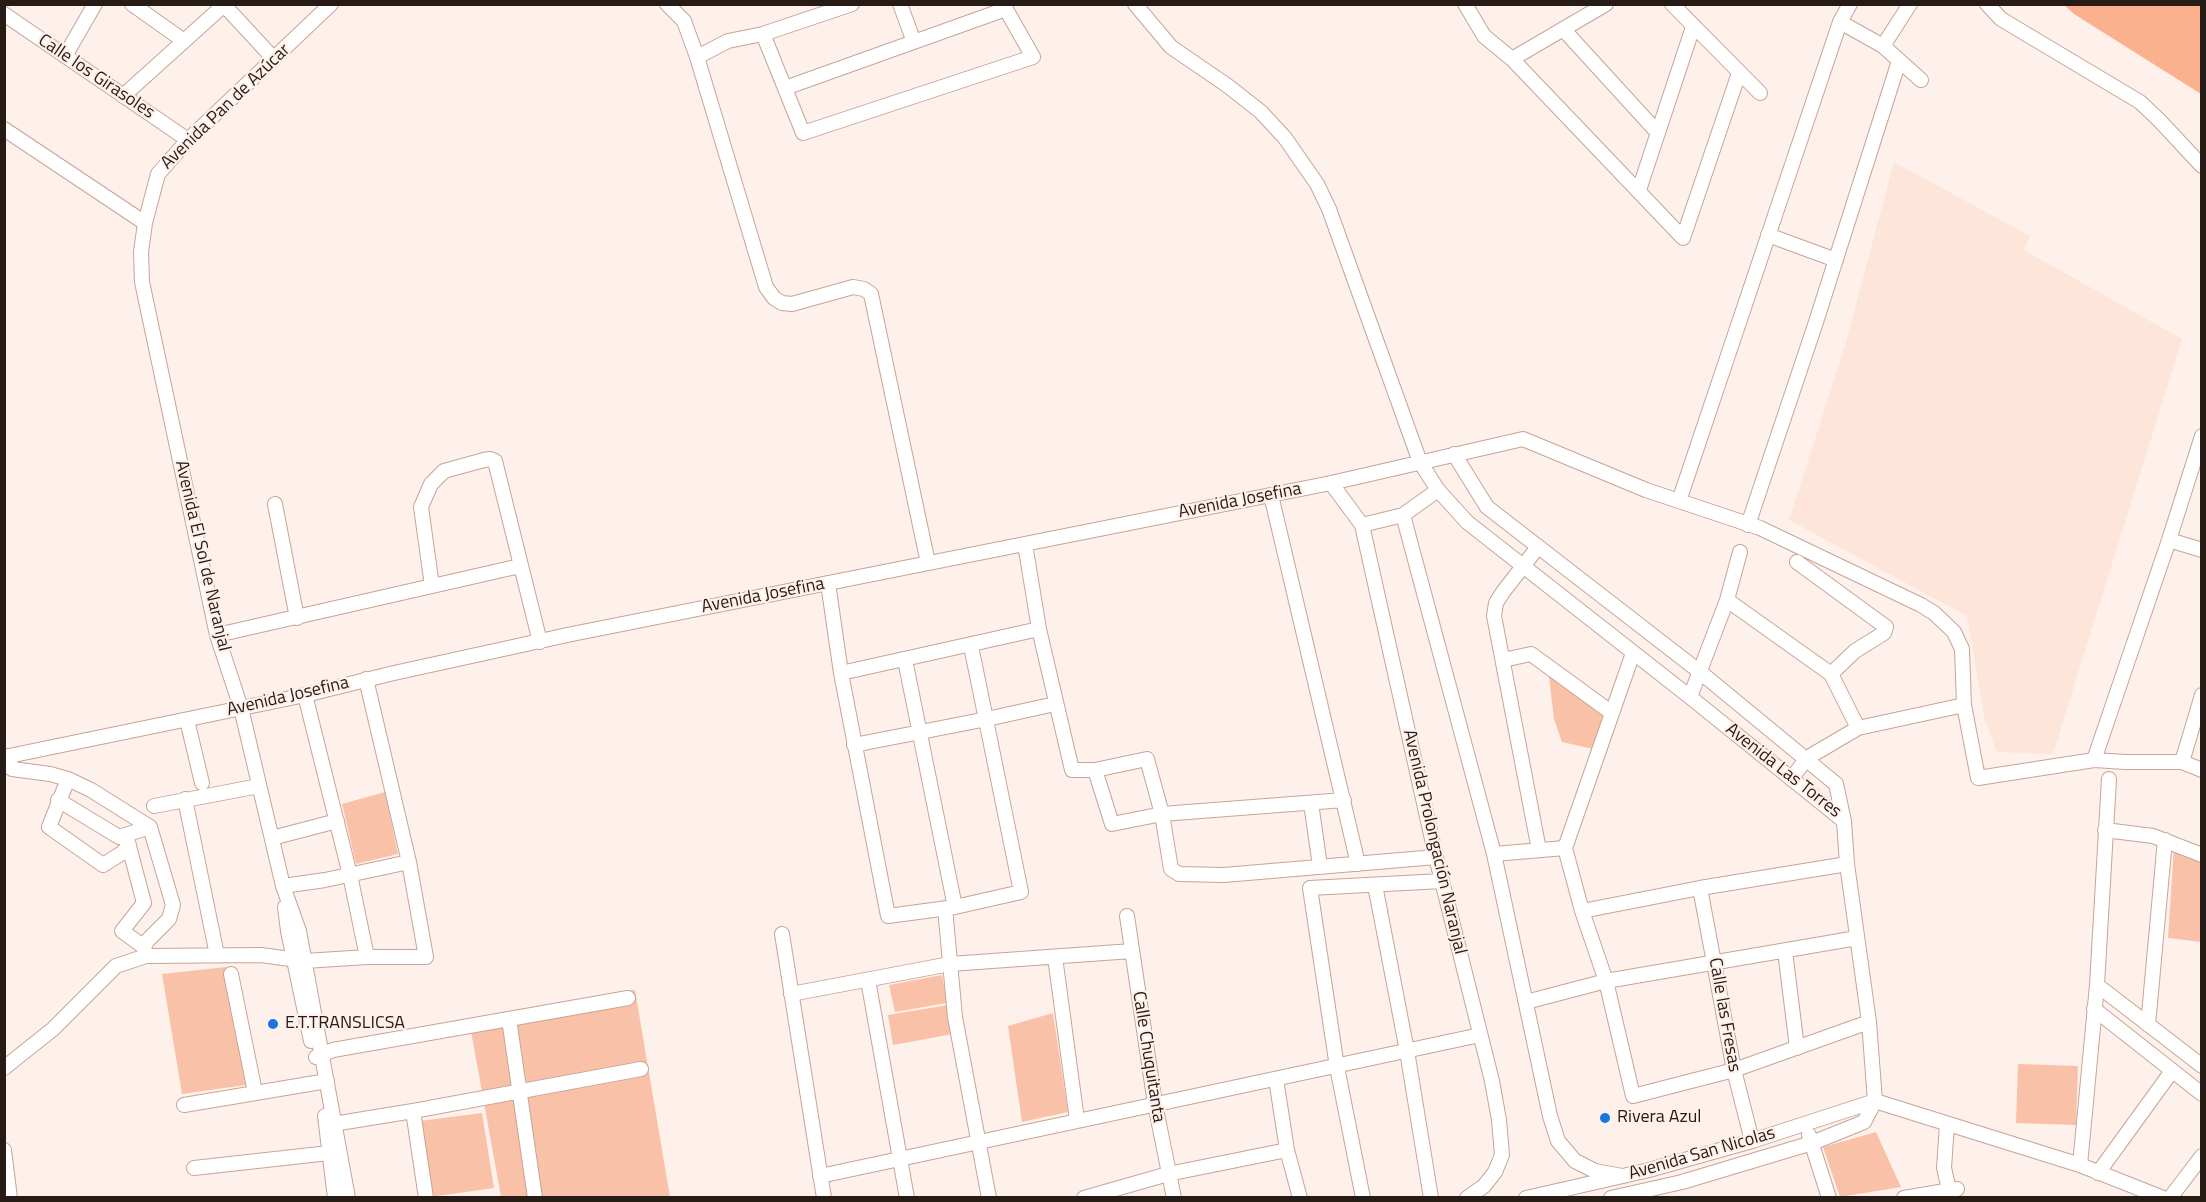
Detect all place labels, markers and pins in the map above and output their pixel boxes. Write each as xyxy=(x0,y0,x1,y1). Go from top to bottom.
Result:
place label: E.T.TRANSLICSA xyxy=(285,1013,405,1035)
marker: E.T.TRANSLICSA xyxy=(266,1017,280,1031)
place label: Rivera Azul xyxy=(1617,1107,1701,1129)
marker: Rivera Azul xyxy=(1598,1111,1612,1125)

